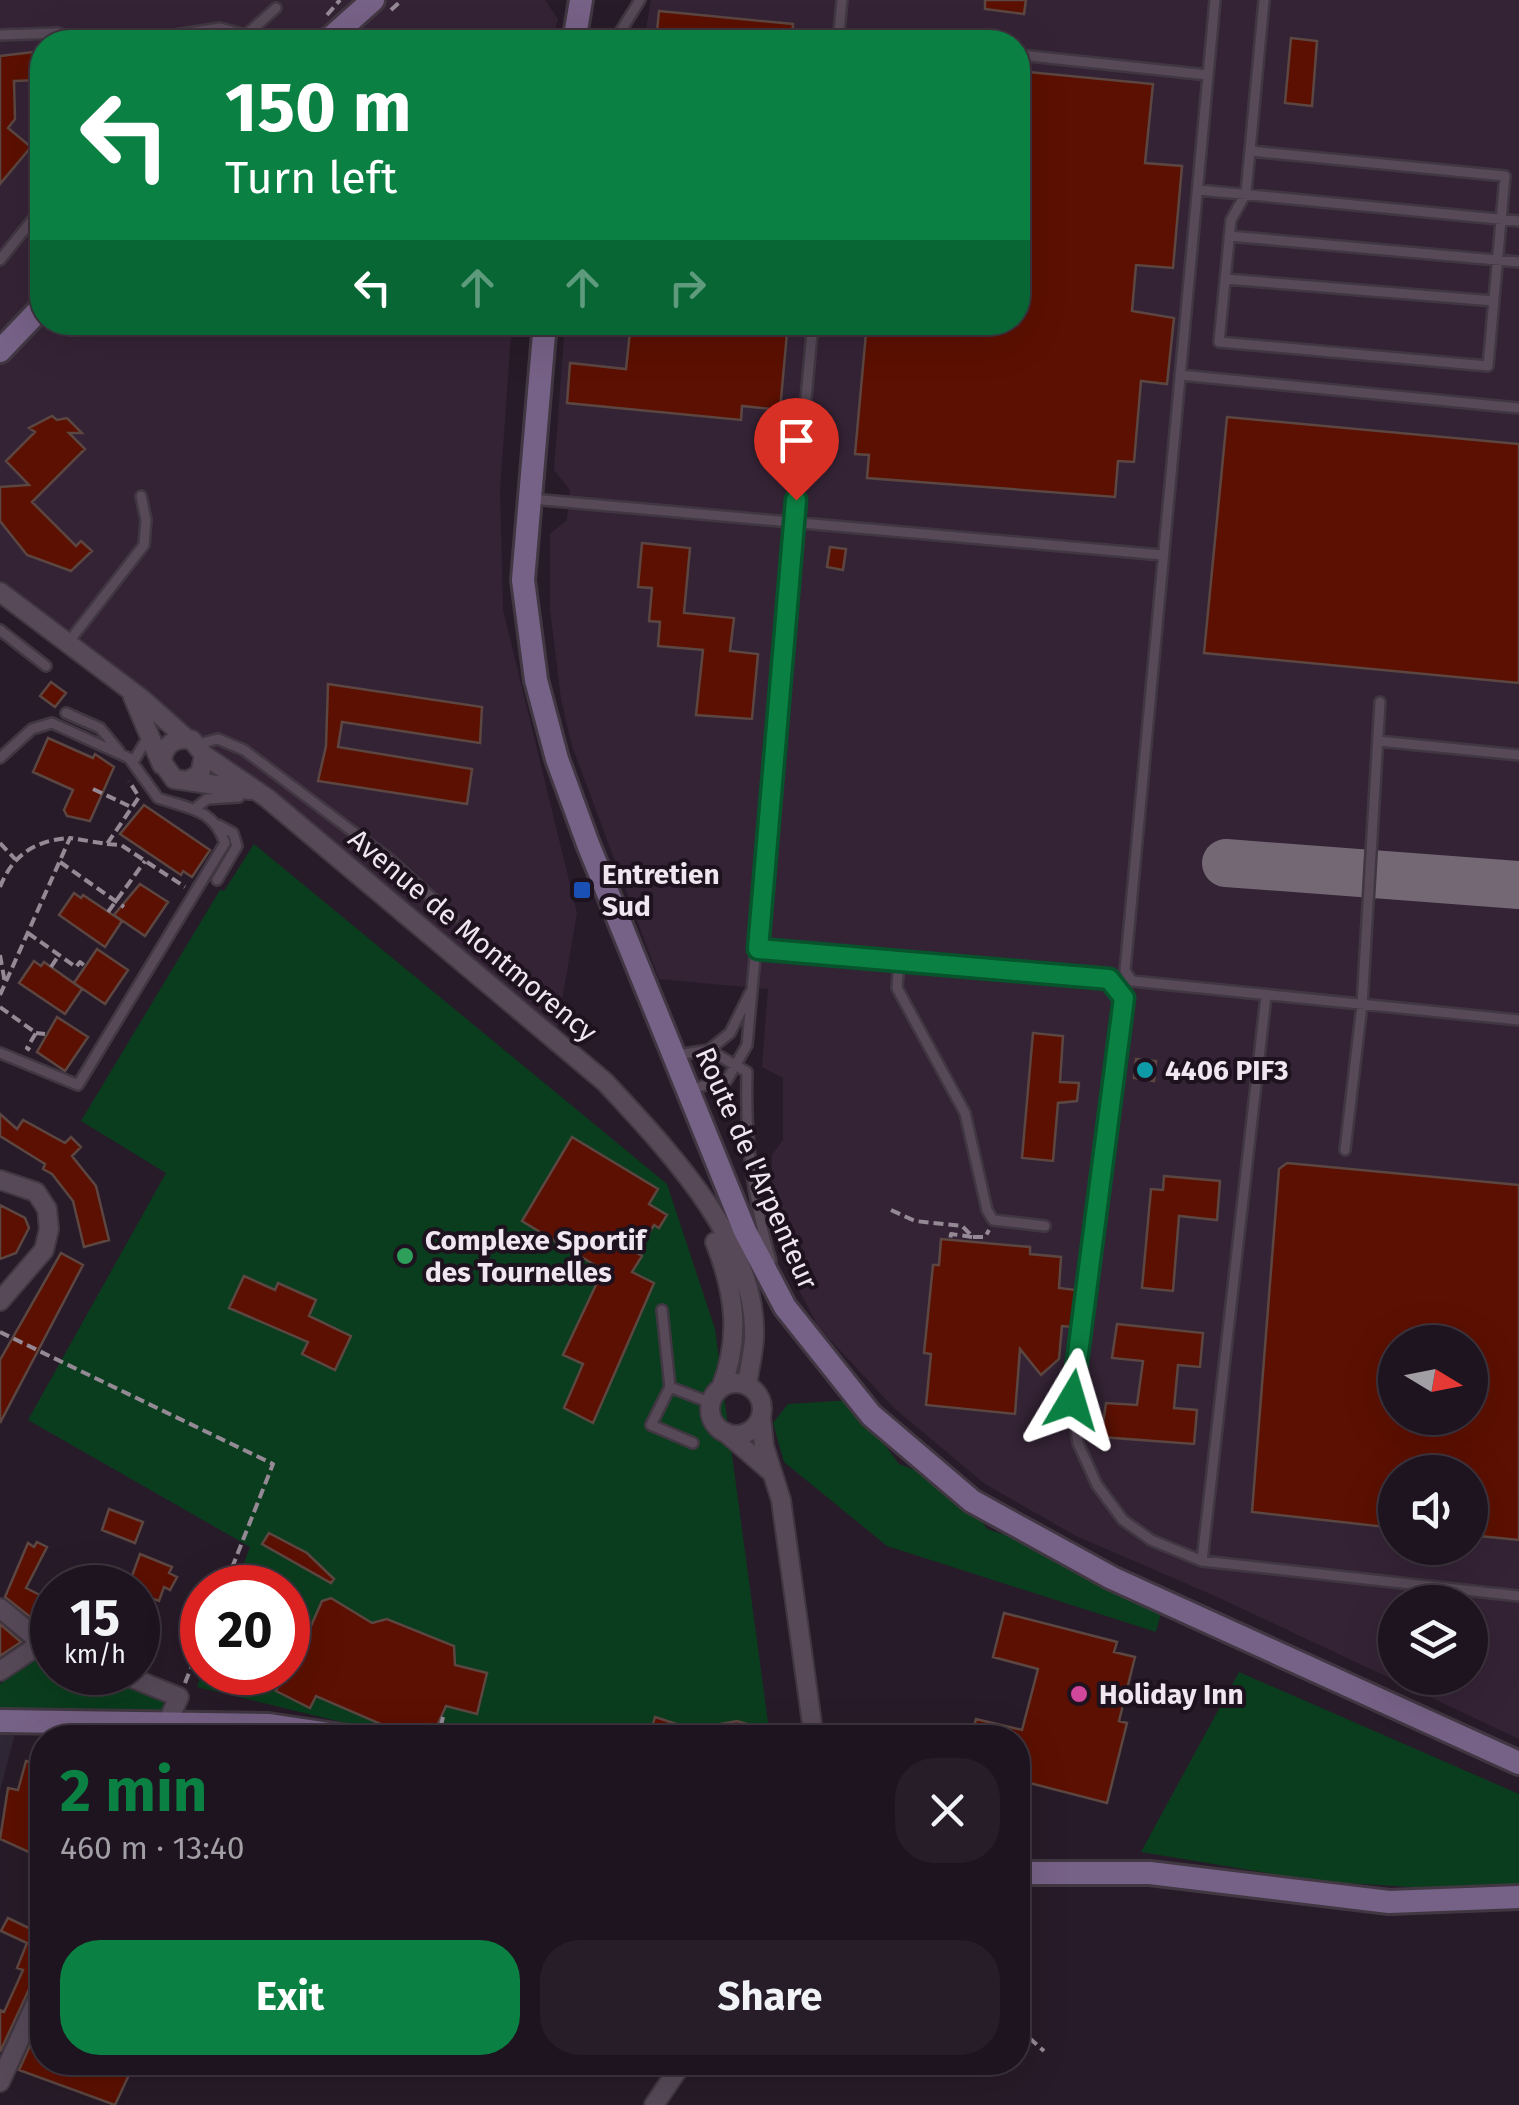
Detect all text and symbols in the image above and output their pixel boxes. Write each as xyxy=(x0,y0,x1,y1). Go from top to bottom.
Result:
text: 150 m xyxy=(225,66,412,150)
icon: left xyxy=(60,70,190,200)
text: Turn left xyxy=(225,151,397,205)
icon: left xyxy=(345,260,400,315)
icon: ahead xyxy=(450,260,505,315)
icon: ahead xyxy=(555,260,610,315)
icon: right xyxy=(660,260,715,315)
pin xyxy=(754,398,839,501)
icon: arrive xyxy=(769,413,824,468)
street label: Avenue de Montmorency xyxy=(342,822,604,1049)
place label: Entretien Sud xyxy=(602,858,720,923)
marker: Entretien Sud xyxy=(571,879,593,901)
street label: Route de l'Arpenteur xyxy=(688,1042,825,1294)
place label: 4406 PIF3 xyxy=(1165,1054,1289,1087)
marker: 4406 PIF3 xyxy=(1134,1059,1156,1081)
place label: Complexe Sportif des Tournelles xyxy=(425,1224,649,1289)
marker: Complexe Sportif des Tournelles xyxy=(394,1245,416,1267)
north arrow xyxy=(1378,1325,1488,1435)
map controls xyxy=(1378,1325,1488,1695)
position arrow xyxy=(1020,1348,1124,1452)
button: sound xyxy=(1378,1455,1488,1565)
speed limit sign: 20 xyxy=(180,1565,310,1695)
button: layers xyxy=(1378,1585,1488,1695)
text: 15 xyxy=(70,1588,120,1648)
text: km/h xyxy=(64,1640,126,1670)
place label: Holiday Inn xyxy=(1099,1678,1244,1711)
marker: Holiday Inn xyxy=(1068,1683,1090,1705)
text: 2 min xyxy=(60,1755,207,1827)
button: close xyxy=(895,1758,1000,1863)
text: 460 m · 13:40 xyxy=(60,1829,245,1867)
button: Exit xyxy=(60,1940,520,2055)
button: Share xyxy=(540,1940,1000,2055)

